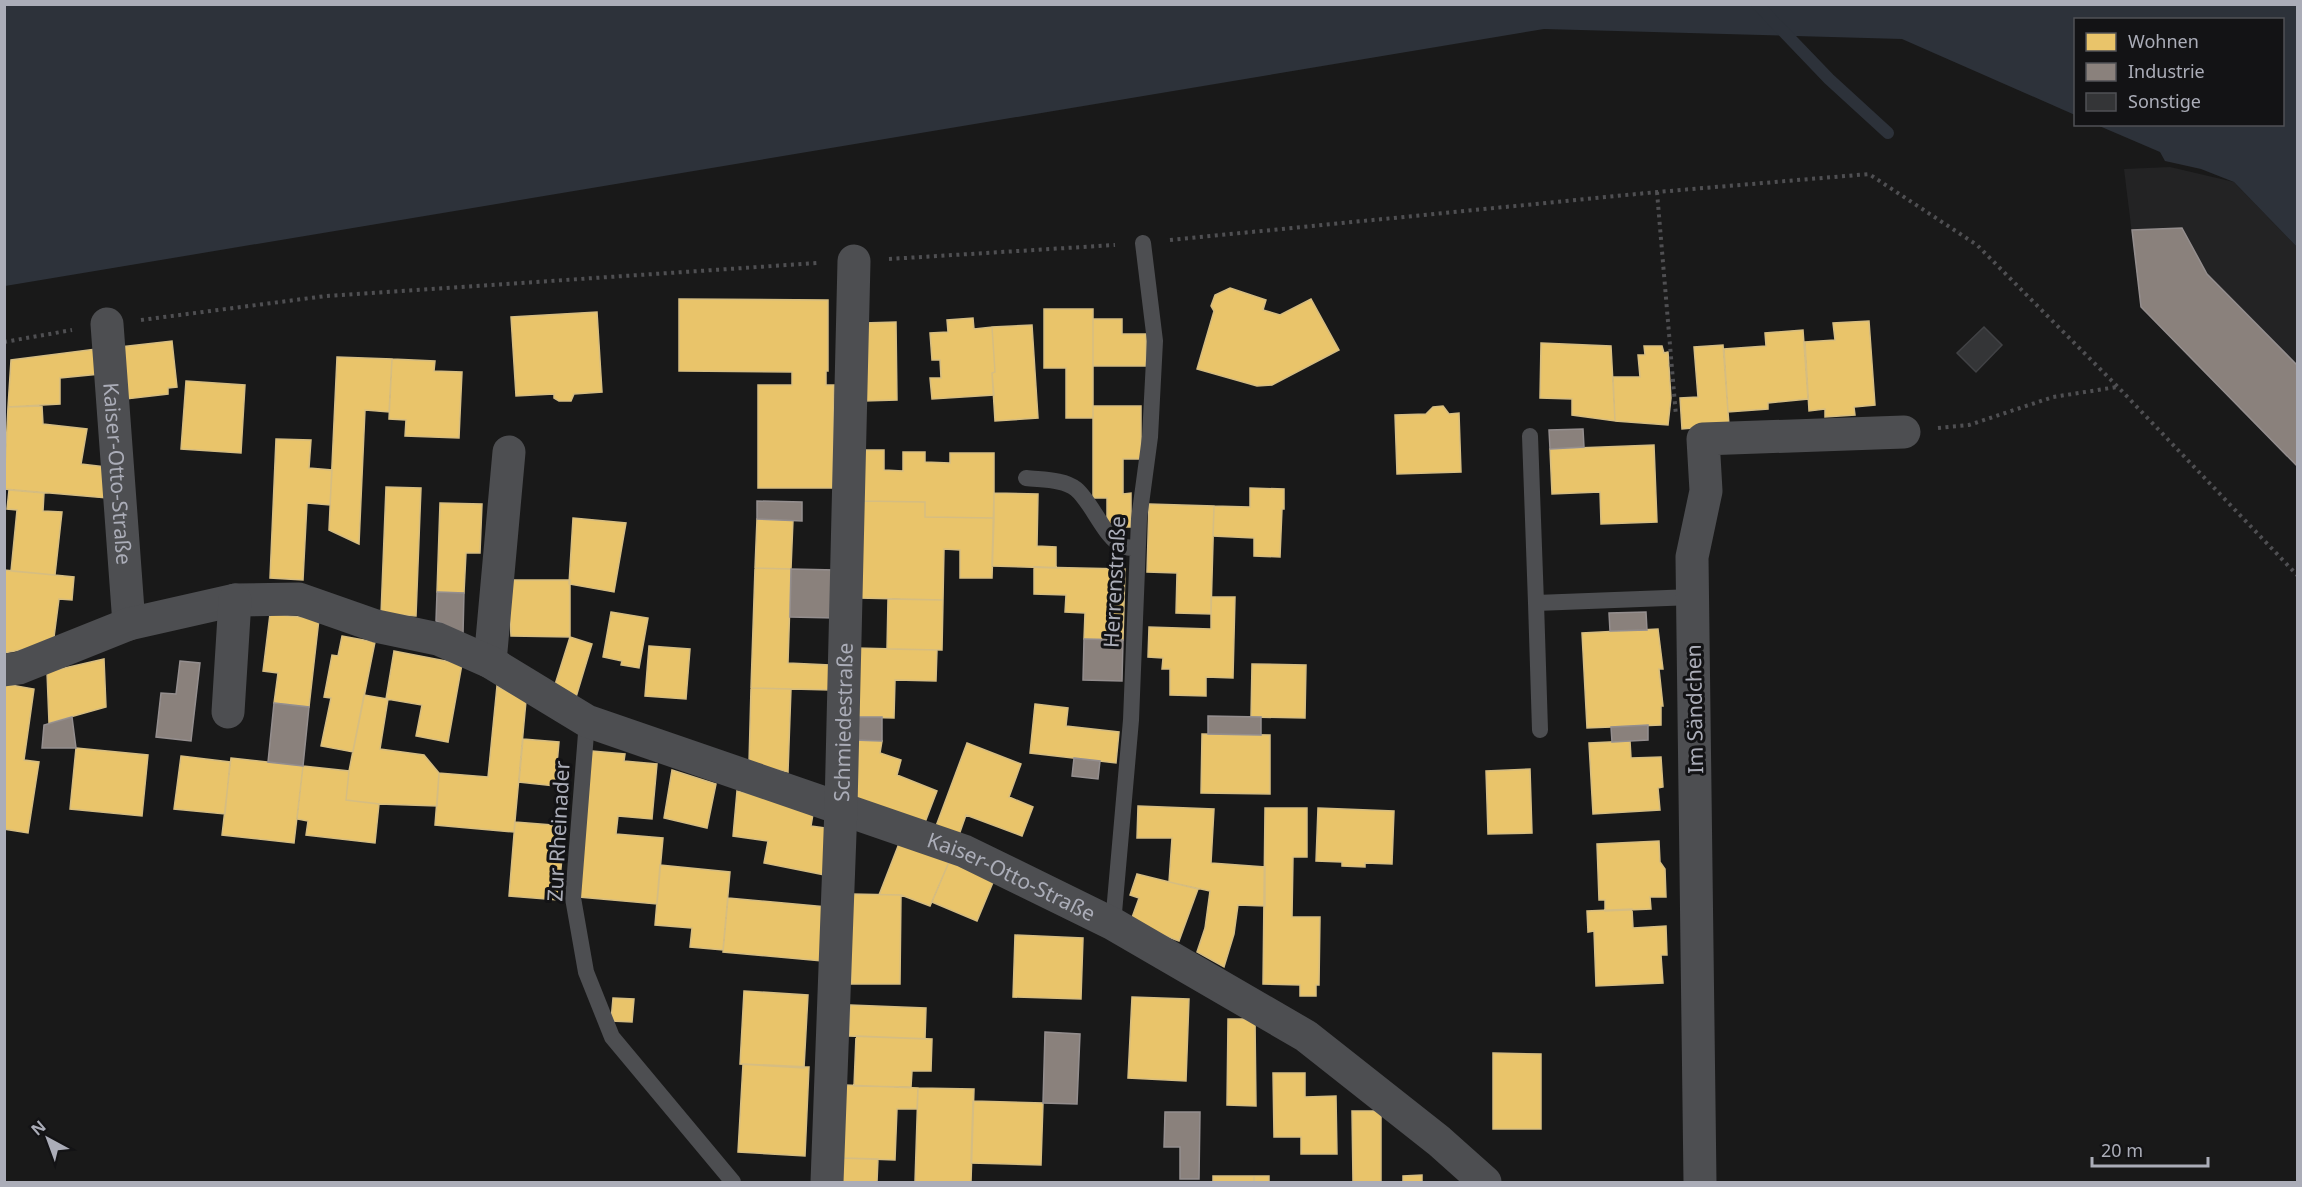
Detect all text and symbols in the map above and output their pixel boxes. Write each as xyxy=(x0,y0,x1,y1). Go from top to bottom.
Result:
legend xyxy=(2074,18,2284,126)
text: Wohnen xyxy=(2128,29,2199,53)
text: Industrie xyxy=(2128,59,2205,83)
text: Sonstige xyxy=(2128,89,2201,113)
street label: Kaiser-Otto-Straße xyxy=(97,381,139,566)
street label: Herrenstraße xyxy=(1097,515,1131,649)
street label: Schmiedestraße xyxy=(827,642,859,802)
street label: Im Sändchen xyxy=(1679,644,1709,774)
street label: Zur Rheinader xyxy=(540,760,576,902)
street label: Kaiser-Otto-Straße xyxy=(924,825,1100,927)
north arrow xyxy=(18,1109,78,1169)
text: N xyxy=(26,1115,50,1140)
scale bar xyxy=(2092,1130,2208,1168)
text: 20 m xyxy=(2101,1138,2143,1162)

